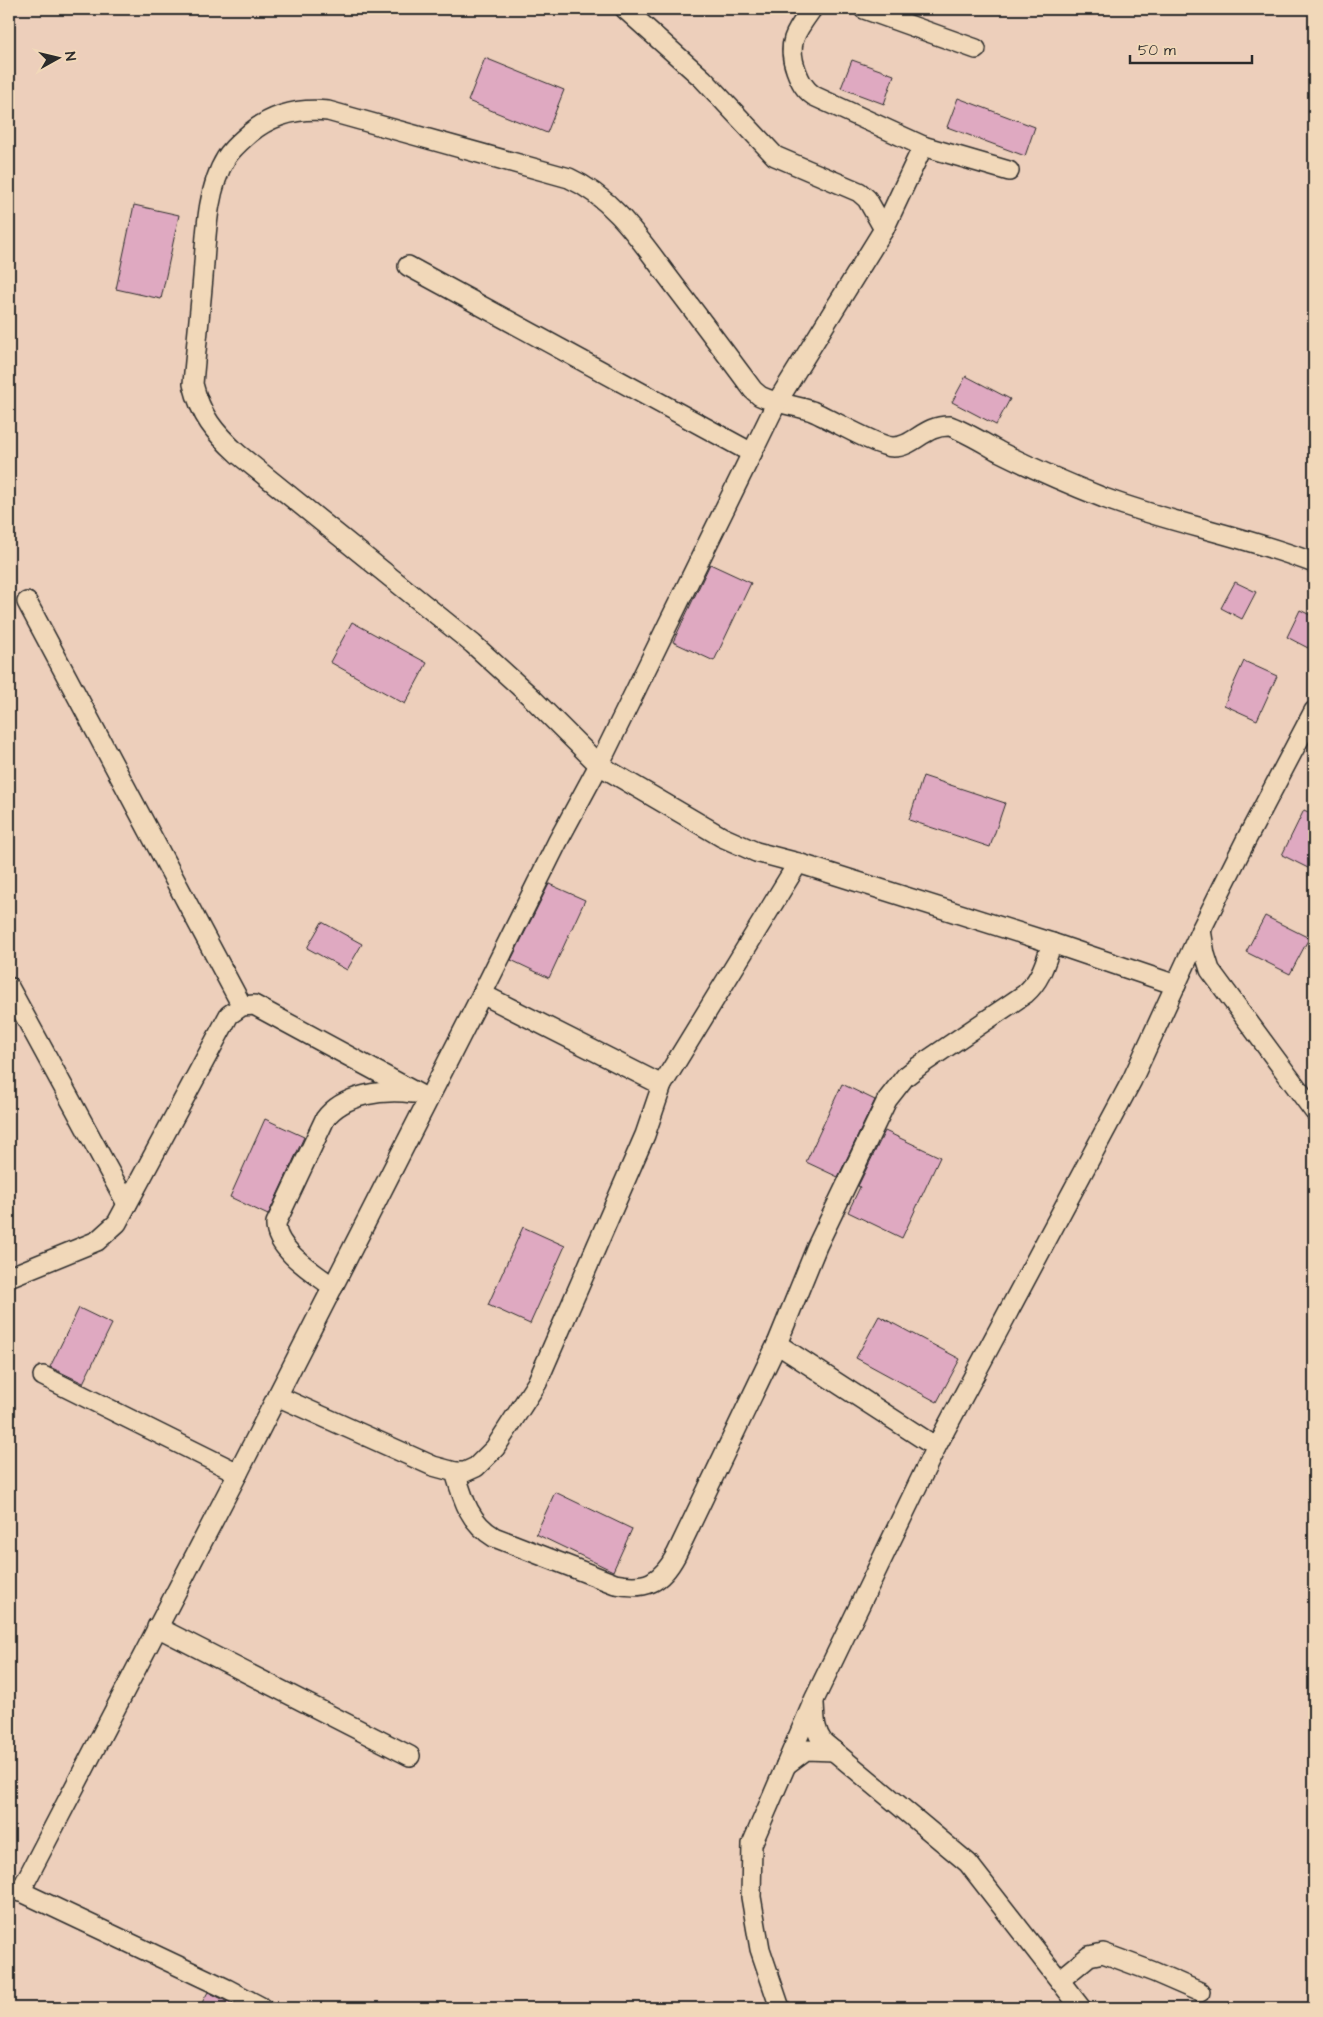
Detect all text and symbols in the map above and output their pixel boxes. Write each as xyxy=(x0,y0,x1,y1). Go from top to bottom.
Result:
north arrow xyxy=(32,32,82,82)
scale bar xyxy=(1130,32,1253,64)
text: 50 m xyxy=(1138,40,1176,61)
text: N xyxy=(59,51,80,62)

